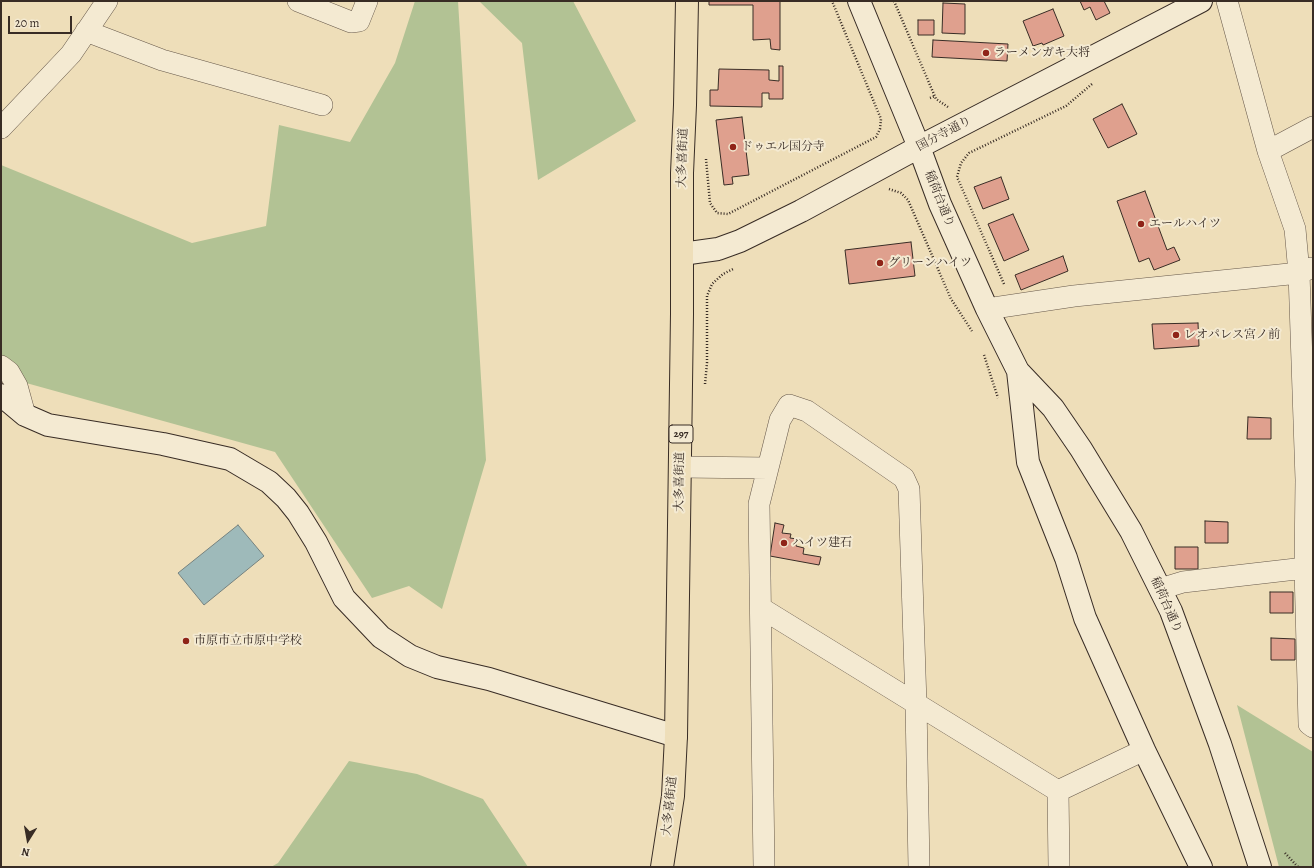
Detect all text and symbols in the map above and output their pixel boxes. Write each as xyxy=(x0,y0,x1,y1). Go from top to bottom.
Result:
scale bar xyxy=(10,8,74,34)
text: 20 m xyxy=(15,15,39,31)
place label: ラーメンガキ大将 xyxy=(994,46,1090,60)
marker: ラーメンガキ大将 xyxy=(981,48,991,58)
street label: 国分寺通り xyxy=(914,114,974,154)
street label: 大多喜街道 xyxy=(675,128,691,188)
place label: ドゥエル国分寺 xyxy=(741,140,825,154)
marker: ドゥエル国分寺 xyxy=(728,142,738,152)
street label: 稲荷台通り xyxy=(921,168,957,230)
place label: エールハイツ xyxy=(1149,217,1221,231)
marker: エールハイツ xyxy=(1136,219,1146,229)
place label: グリーンハイツ xyxy=(888,256,972,270)
marker: グリーンハイツ xyxy=(875,258,885,268)
place label: レオパレス宮ノ前 xyxy=(1184,328,1280,342)
marker: レオパレス宮ノ前 xyxy=(1171,330,1181,340)
road number: 297 xyxy=(669,425,693,443)
street label: 大多喜街道 xyxy=(672,452,688,512)
place label: ハイツ建石 xyxy=(792,536,852,550)
marker: ハイツ建石 xyxy=(779,538,789,548)
street label: 稲荷台通り xyxy=(1147,575,1185,635)
place label: 市原市立市原中学校 xyxy=(194,634,302,648)
marker: 市原市立市原中学校 xyxy=(181,636,191,646)
street label: 大多喜街道 xyxy=(660,775,680,837)
north arrow xyxy=(8,820,48,860)
text: N xyxy=(20,844,31,860)

